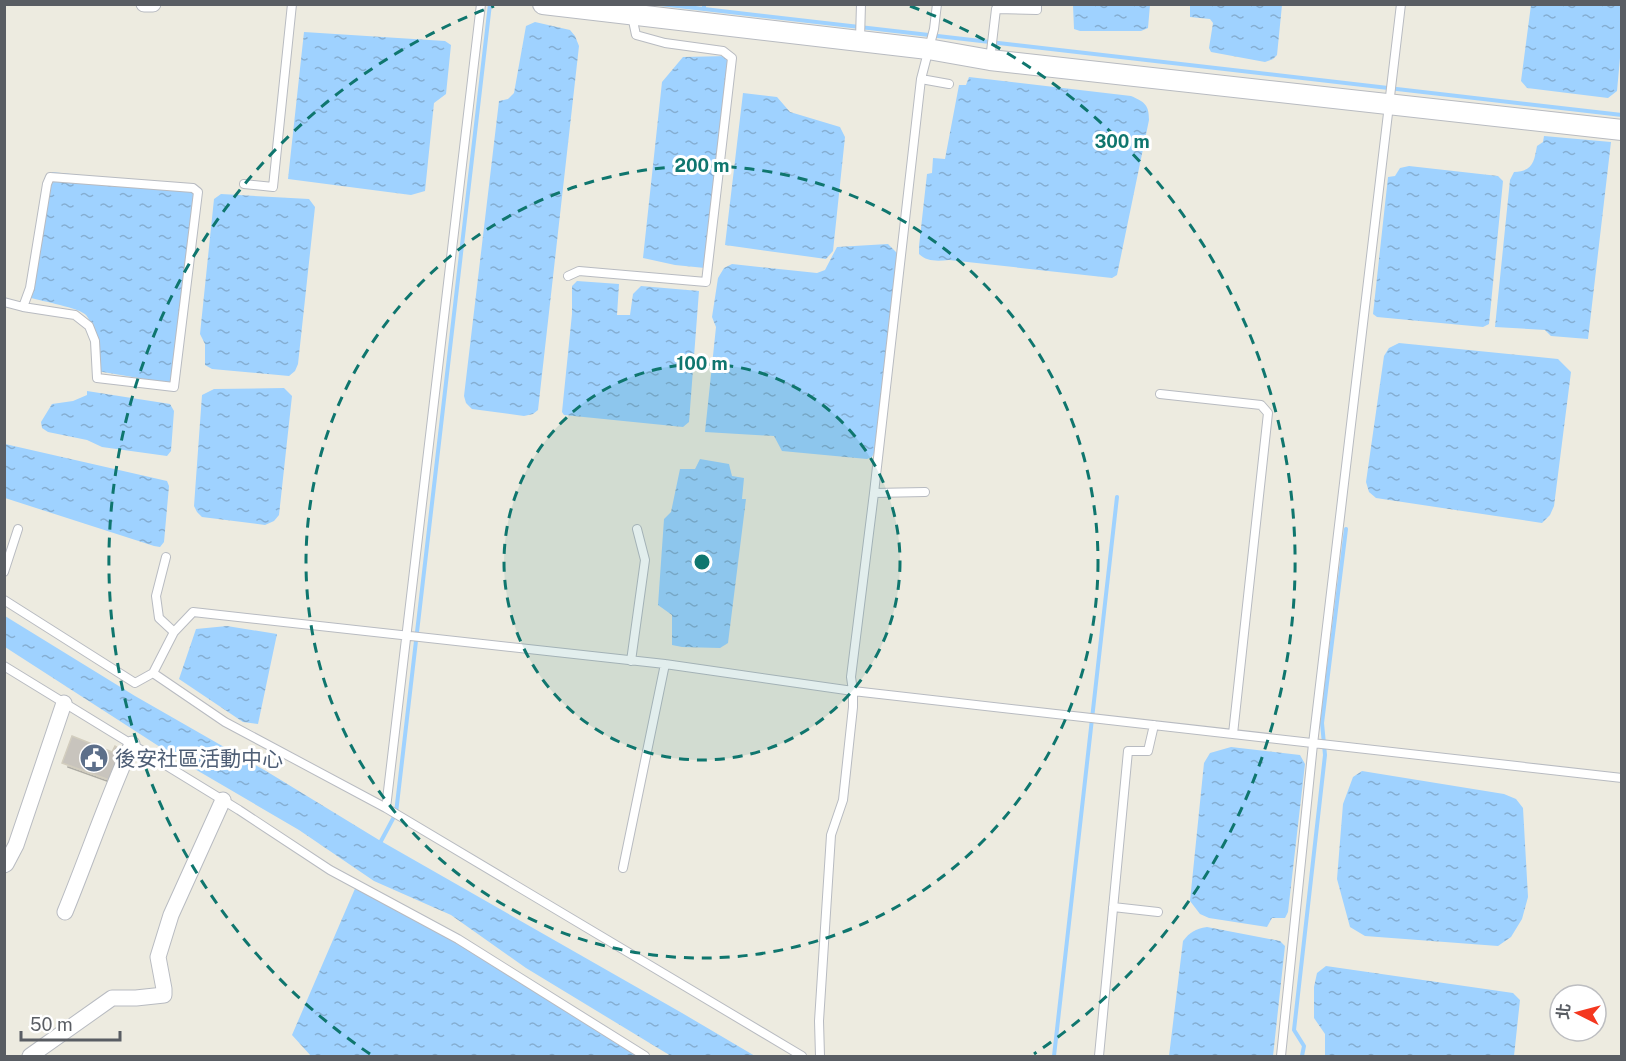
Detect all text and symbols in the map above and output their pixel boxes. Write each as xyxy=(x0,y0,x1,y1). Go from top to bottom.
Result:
text: 300 m xyxy=(1094,131,1150,152)
text: 200 m xyxy=(675,155,729,176)
text: 100 m xyxy=(676,353,728,374)
centre of rings xyxy=(692,552,712,572)
public building icon: 後安社區活動中心 xyxy=(78,742,110,774)
place label: 後安社區活動中心 xyxy=(115,746,283,771)
north arrow xyxy=(1548,983,1608,1043)
text: 北 xyxy=(1553,1003,1574,1020)
scale bar xyxy=(21,1004,120,1042)
text: 50 m xyxy=(30,1014,73,1035)

